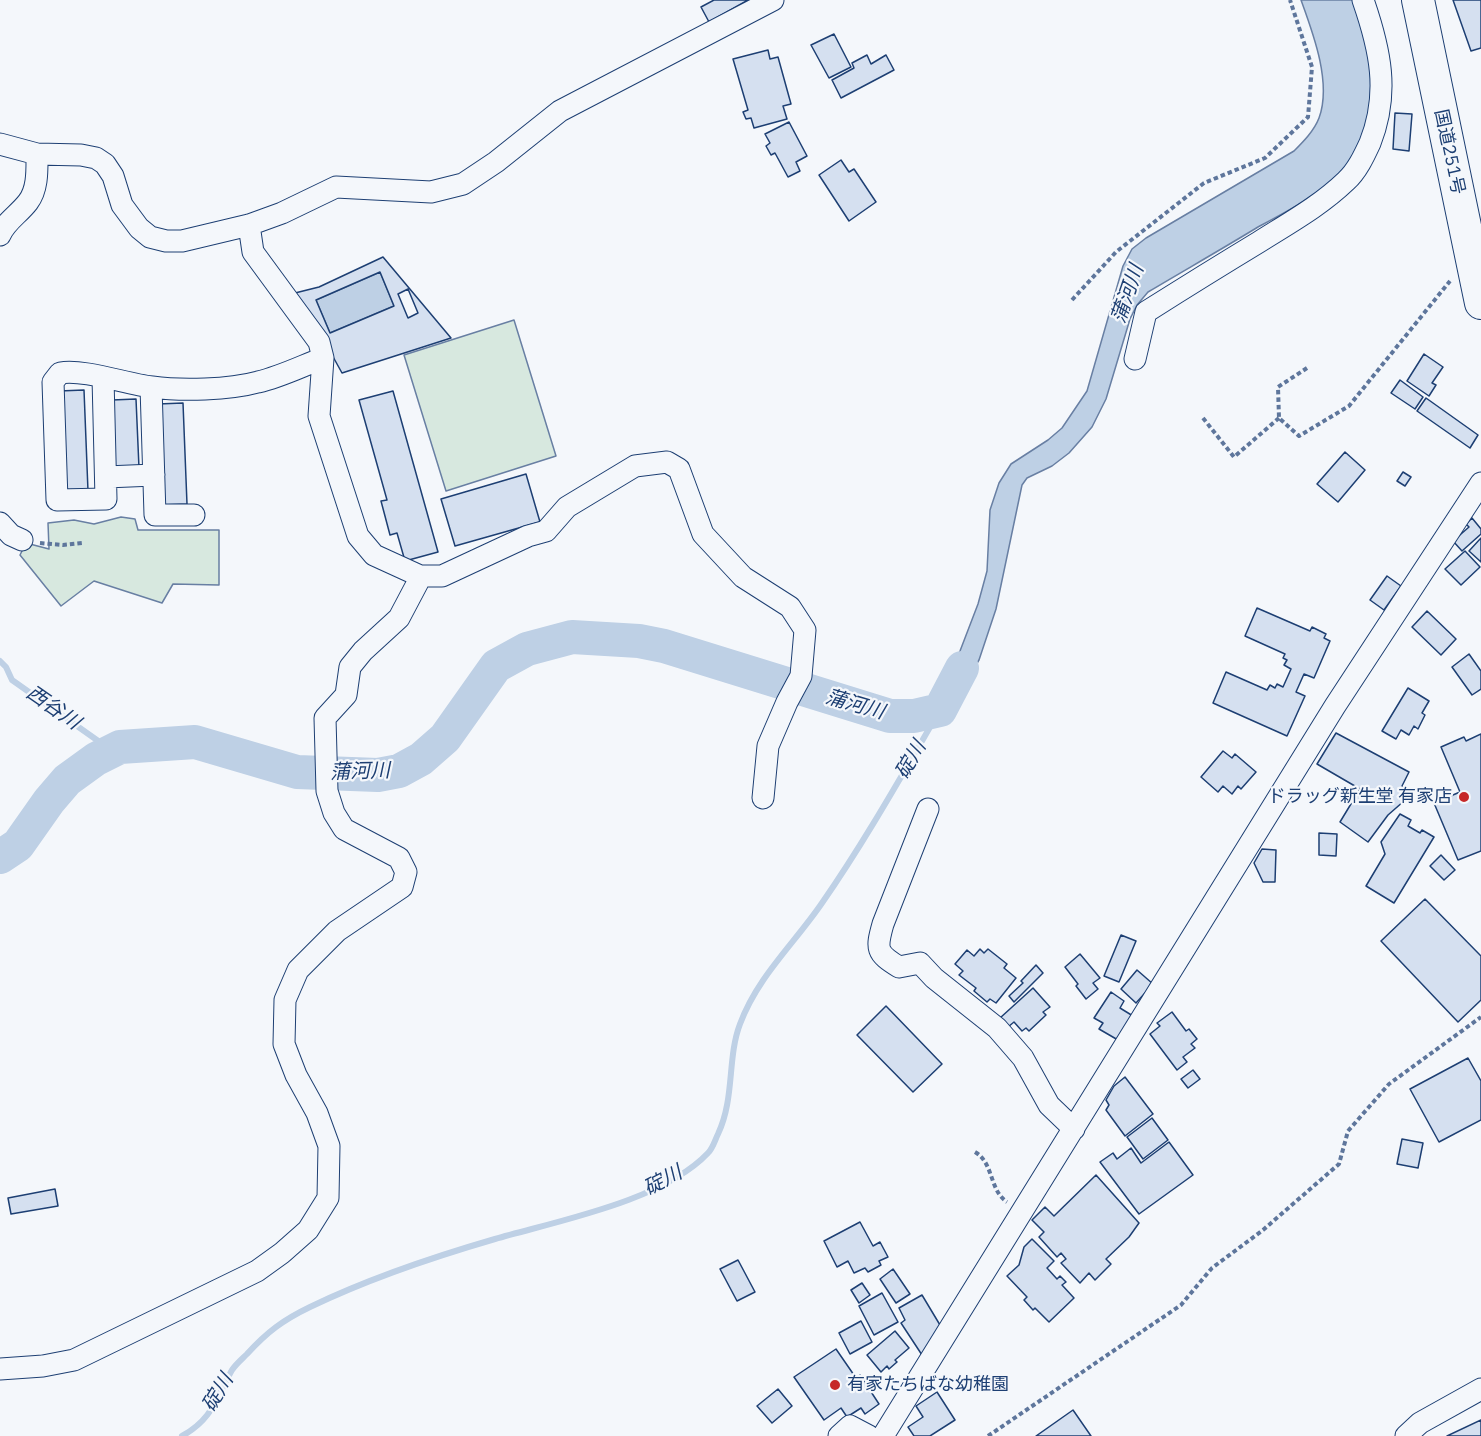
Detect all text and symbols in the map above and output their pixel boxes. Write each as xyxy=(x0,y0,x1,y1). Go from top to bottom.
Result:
street label: 国道251号 xyxy=(1429,107,1469,197)
water label: 蒲河川 xyxy=(1107,262,1149,326)
water label: 西谷川 xyxy=(22,681,84,735)
water label: 蒲河川 xyxy=(823,685,887,725)
water label: 碇川 xyxy=(891,737,931,783)
water label: 蒲河川 xyxy=(330,759,390,785)
place label: ドラッグ新生堂 有家店 xyxy=(1268,786,1452,808)
marker: ドラッグ新生堂 有家店 xyxy=(1457,790,1471,804)
water label: 碇川 xyxy=(640,1161,686,1201)
water label: 碇川 xyxy=(197,1370,239,1416)
place label: 有家たちばな幼稚園 xyxy=(847,1374,1009,1396)
marker: 有家たちばな幼稚園 xyxy=(828,1378,842,1392)

